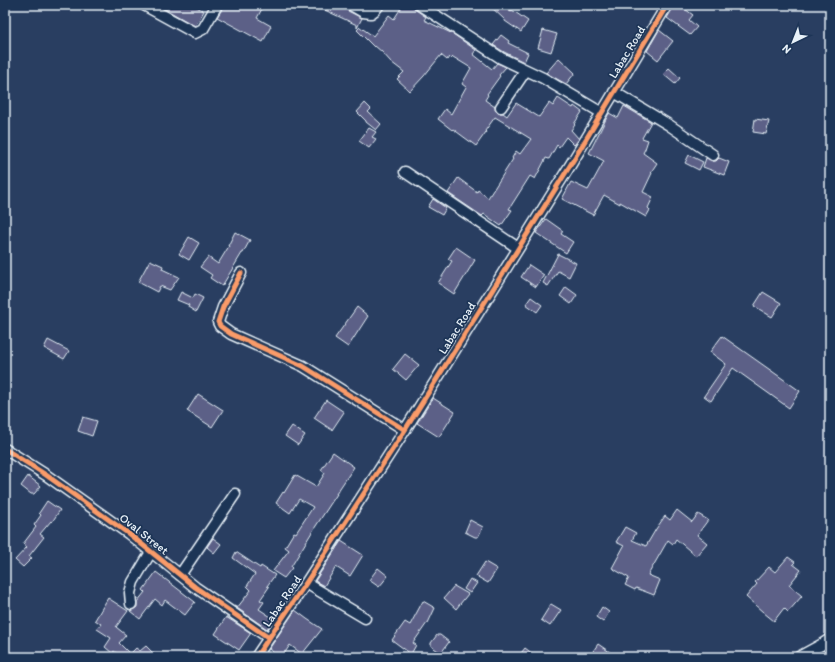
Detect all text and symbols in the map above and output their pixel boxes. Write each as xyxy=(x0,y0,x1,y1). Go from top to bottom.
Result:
north arrow xyxy=(773,22,813,62)
street label: Labac Road xyxy=(606,23,648,81)
text: N xyxy=(779,42,794,56)
street label: Labac Road xyxy=(435,299,479,357)
street label: Oval Street xyxy=(117,510,172,558)
street label: Labac Road xyxy=(260,572,305,629)

